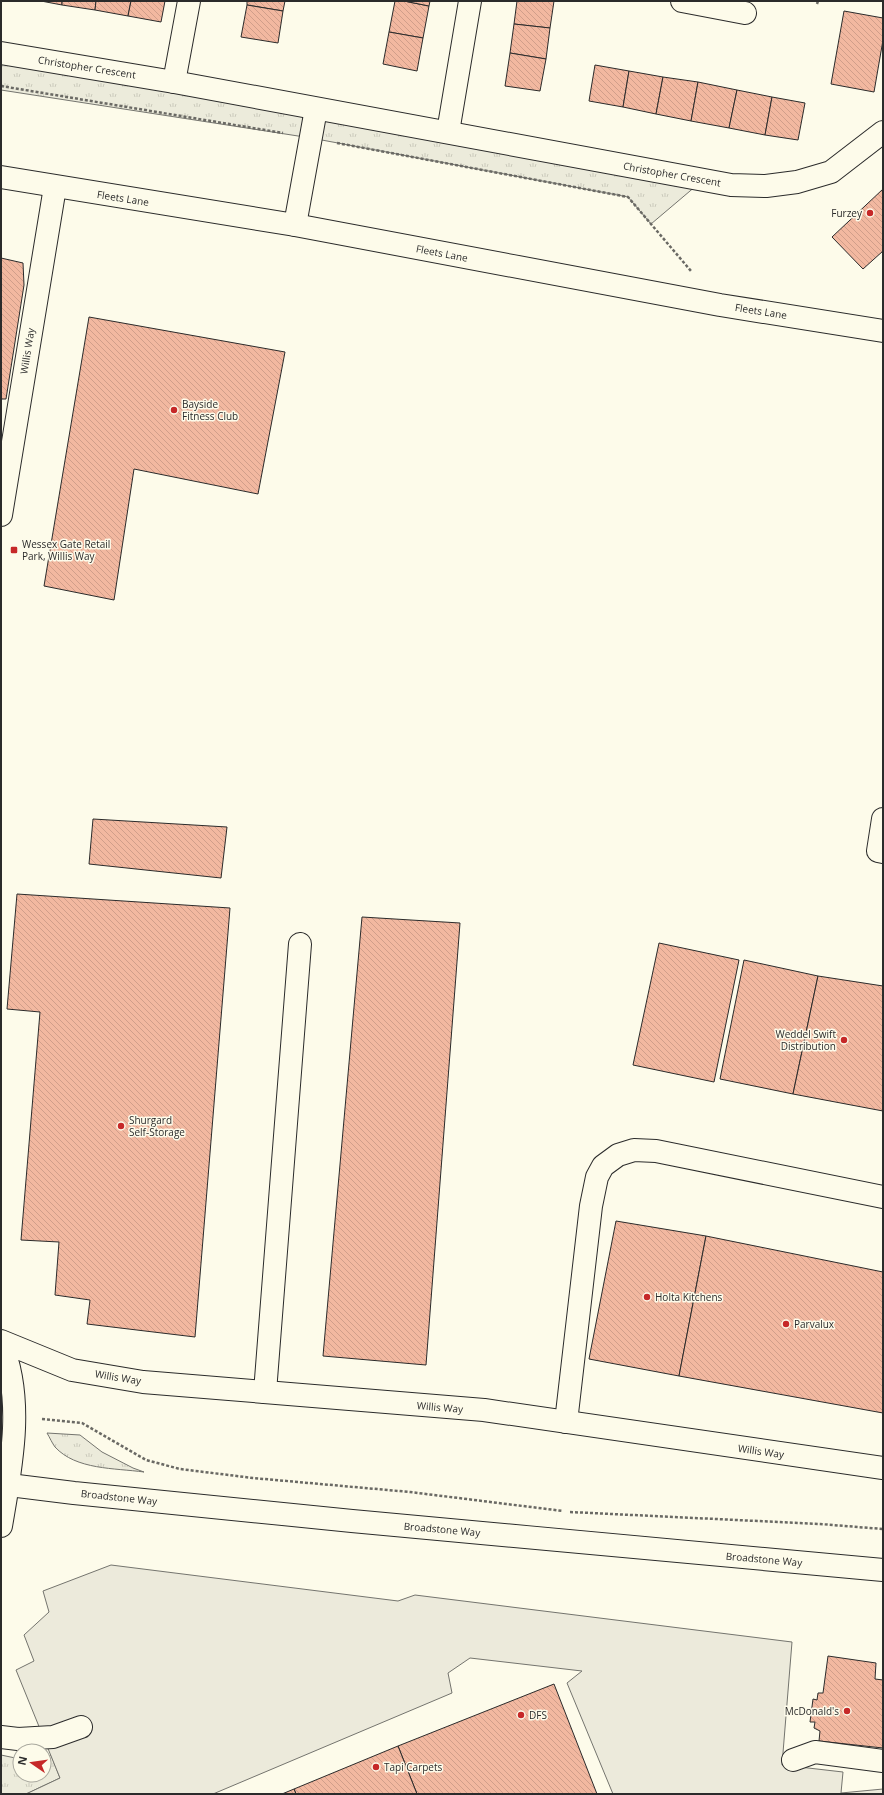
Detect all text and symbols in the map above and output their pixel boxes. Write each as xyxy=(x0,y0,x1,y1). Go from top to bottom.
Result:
street label: Christopher Crescent xyxy=(37,52,137,82)
street label: Christopher Crescent xyxy=(622,159,722,190)
street label: Fleets Lane xyxy=(96,187,150,209)
place label: Furzey xyxy=(831,206,863,220)
marker: Furzey xyxy=(865,208,875,218)
street label: Fleets Lane xyxy=(415,241,469,265)
street label: Fleets Lane xyxy=(734,300,788,322)
street label: Willis Way xyxy=(16,326,38,375)
place label: Bayside Fitness Club xyxy=(182,397,238,423)
marker: Bayside Fitness Club xyxy=(169,405,179,415)
place label: Wessex Gate Retail Park, Willis Way xyxy=(22,537,110,563)
marker: Wessex Gate Retail Park, Willis Way xyxy=(9,545,19,555)
place label: Weddel Swift Distribution xyxy=(775,1027,836,1053)
marker: Weddel Swift Distribution xyxy=(839,1035,849,1045)
place label: Shurgard Self-Storage xyxy=(129,1113,185,1139)
marker: Shurgard Self-Storage xyxy=(116,1121,126,1131)
place label: Holta Kitchens xyxy=(655,1290,723,1304)
marker: Holta Kitchens xyxy=(642,1292,652,1302)
place label: Parvalux xyxy=(794,1317,835,1331)
marker: Parvalux xyxy=(781,1319,791,1329)
street label: Willis Way xyxy=(94,1366,143,1388)
street label: Willis Way xyxy=(416,1398,465,1416)
street label: Willis Way xyxy=(737,1441,786,1461)
street label: Broadstone Way xyxy=(80,1486,159,1508)
street label: Broadstone Way xyxy=(403,1519,482,1539)
street label: Broadstone Way xyxy=(725,1549,804,1569)
place label: McDonald's xyxy=(785,1704,839,1718)
marker: McDonald's xyxy=(842,1706,852,1716)
place label: DFS xyxy=(529,1708,547,1722)
marker: DFS xyxy=(516,1710,526,1720)
north arrow xyxy=(12,1743,52,1783)
text: N xyxy=(13,1755,30,1767)
place label: Tapi Carpets xyxy=(384,1760,443,1774)
marker: Tapi Carpets xyxy=(371,1762,381,1772)

